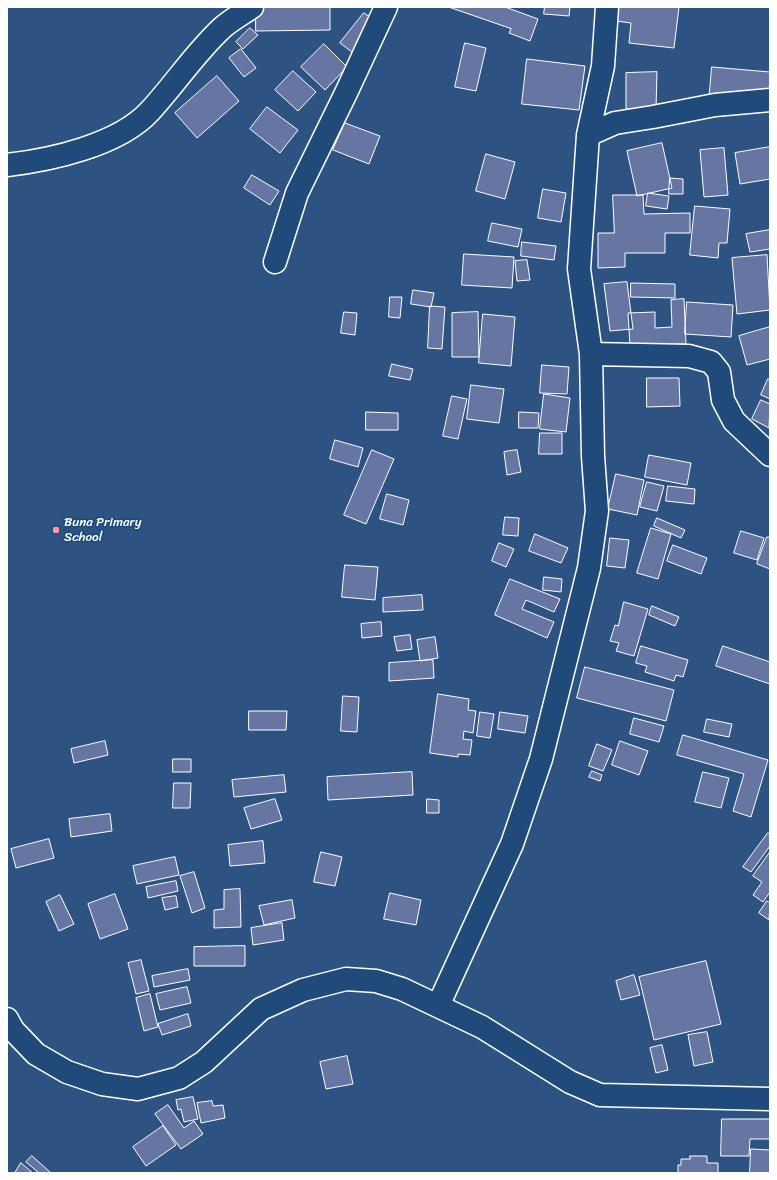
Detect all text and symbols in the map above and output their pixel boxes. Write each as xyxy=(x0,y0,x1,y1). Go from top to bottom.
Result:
place label: Buna Primary School xyxy=(64,515,141,546)
marker: Buna Primary School xyxy=(51,525,61,535)

